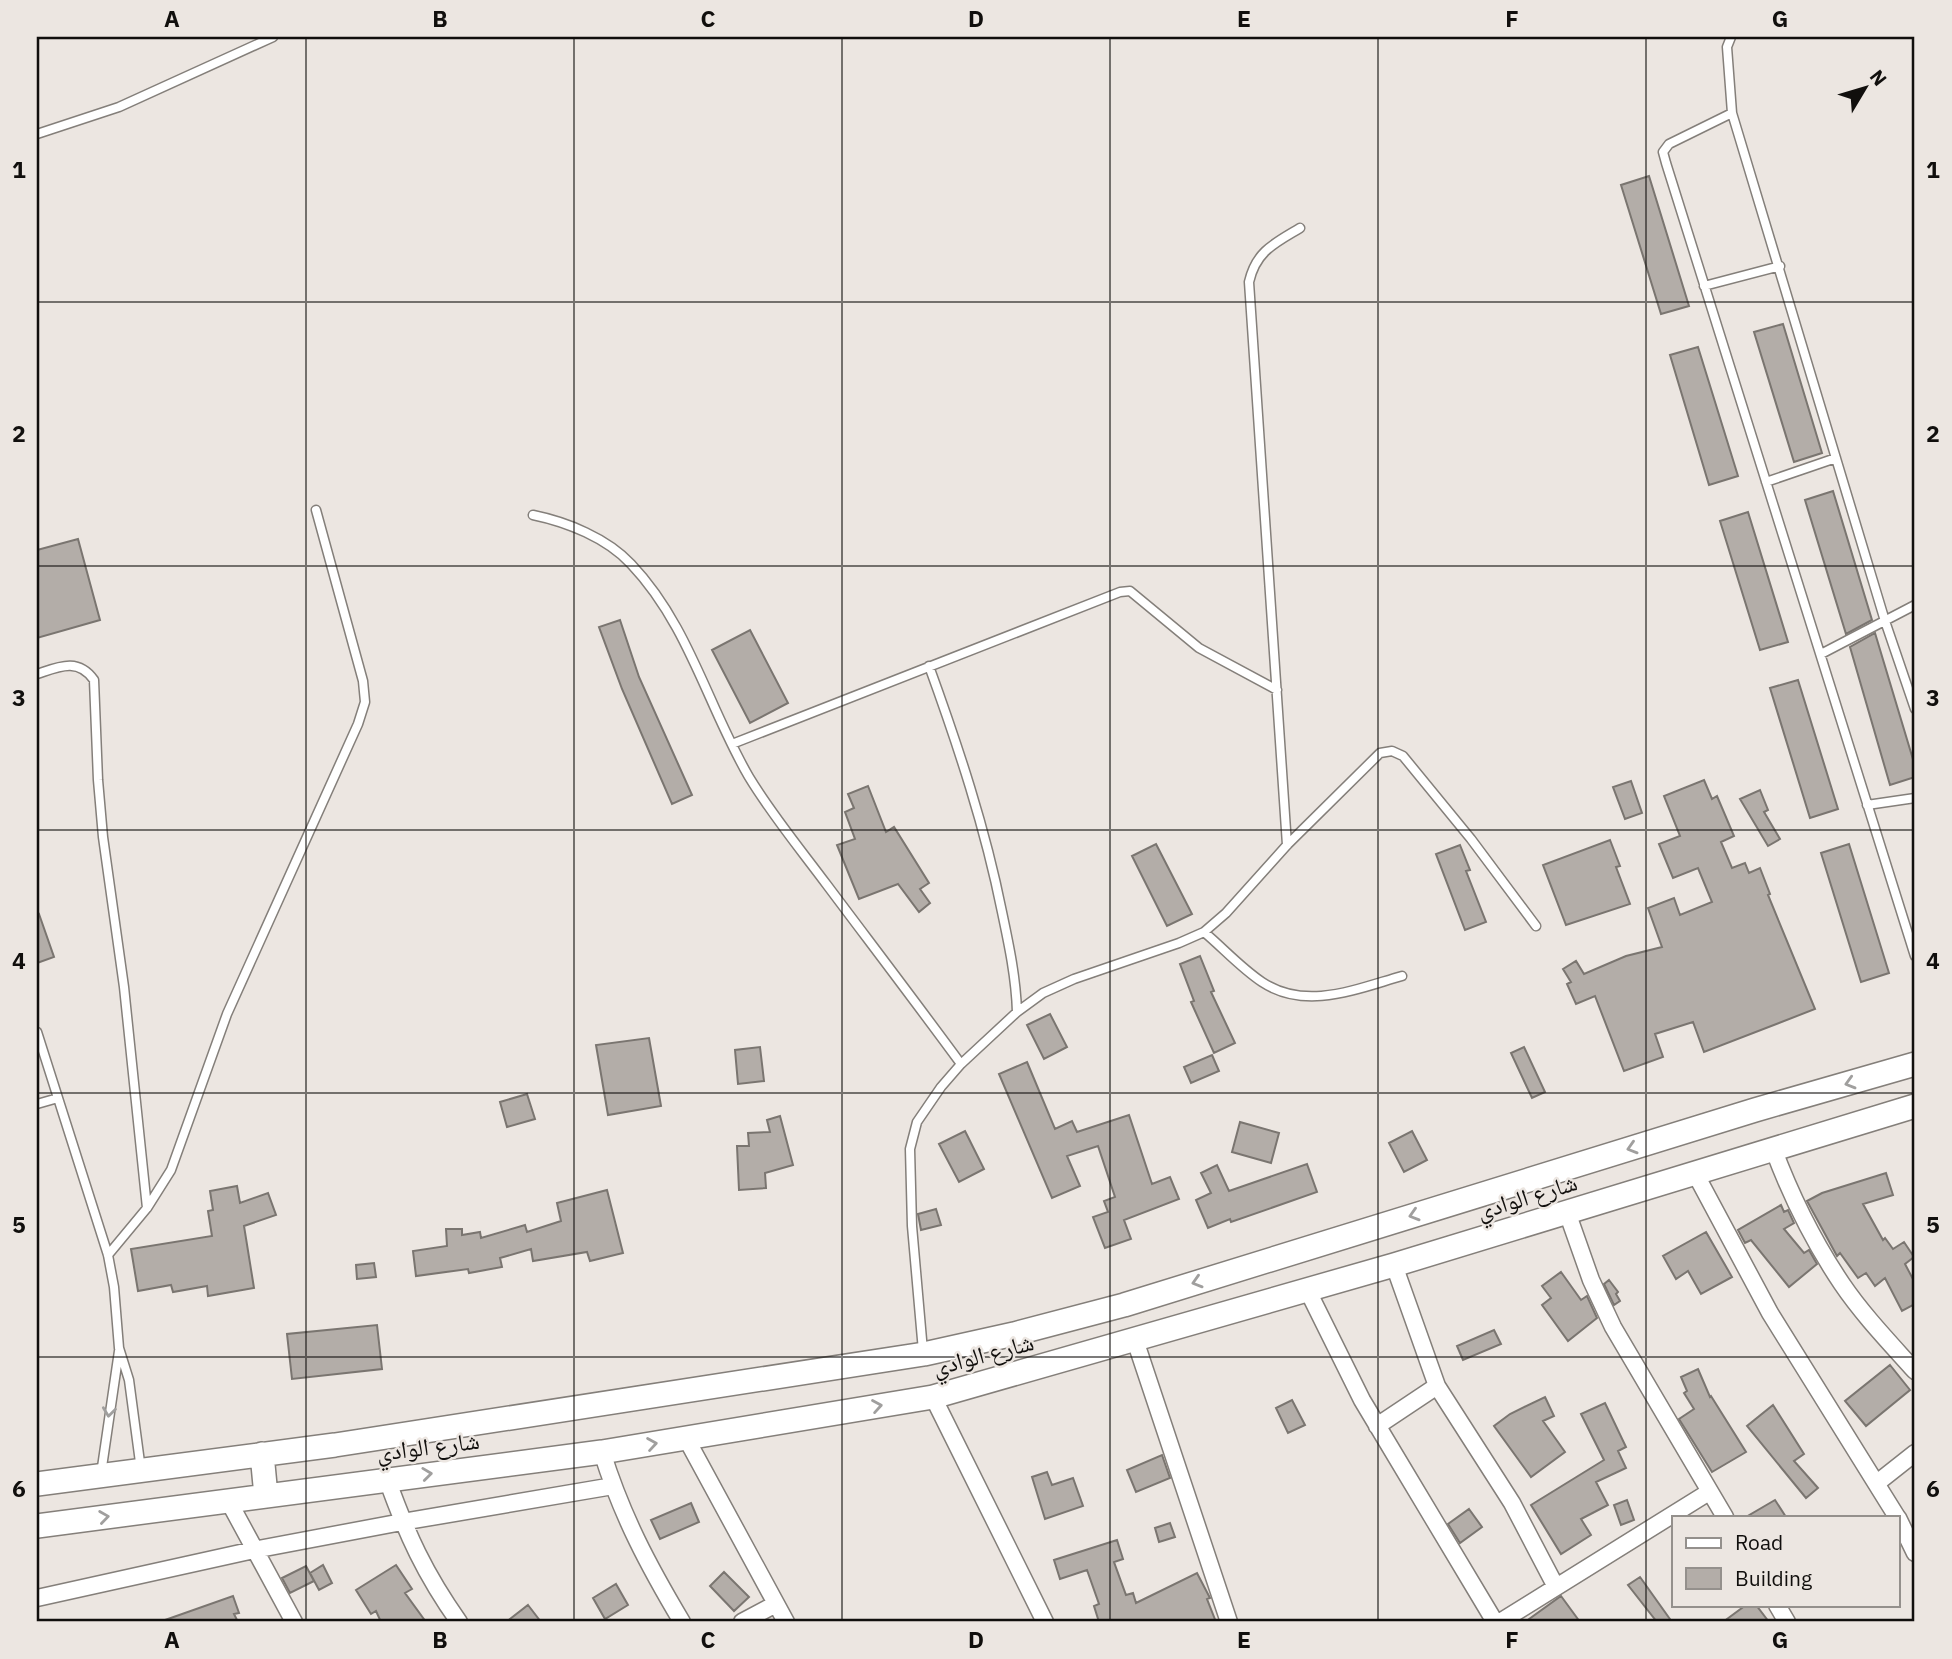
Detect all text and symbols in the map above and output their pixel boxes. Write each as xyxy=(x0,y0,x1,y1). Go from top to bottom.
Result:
text: A xyxy=(164,3,180,33)
text: B xyxy=(432,3,448,33)
text: C xyxy=(701,3,716,33)
text: D xyxy=(968,3,984,33)
text: E xyxy=(1237,3,1251,33)
text: F xyxy=(1505,3,1519,33)
text: G xyxy=(1772,3,1788,33)
north arrow xyxy=(1829,52,1899,122)
text: N xyxy=(1865,65,1892,90)
text: 1 xyxy=(12,154,26,184)
text: 1 xyxy=(1926,154,1940,184)
text: 2 xyxy=(12,418,26,448)
text: 2 xyxy=(1926,418,1940,448)
text: 3 xyxy=(12,682,26,712)
text: 3 xyxy=(1926,682,1940,712)
text: 4 xyxy=(12,945,26,975)
text: 4 xyxy=(1926,945,1940,975)
one-way arrow xyxy=(1844,1074,1856,1089)
one-way arrow xyxy=(1626,1140,1638,1155)
street label: شارع الوادي xyxy=(1472,1166,1582,1230)
one-way arrow xyxy=(1409,1207,1421,1222)
text: 5 xyxy=(12,1209,26,1239)
text: 5 xyxy=(1926,1209,1940,1239)
one-way arrow xyxy=(1191,1274,1203,1289)
street label: شارع الوادي xyxy=(928,1325,1038,1387)
one-way arrow xyxy=(871,1399,883,1414)
one-way arrow xyxy=(101,1406,116,1418)
street label: شارع الوادي xyxy=(374,1424,482,1472)
one-way arrow xyxy=(647,1437,658,1452)
one-way arrow xyxy=(421,1466,433,1481)
text: 6 xyxy=(12,1473,26,1503)
text: 6 xyxy=(1926,1473,1940,1503)
one-way arrow xyxy=(99,1510,110,1525)
legend xyxy=(1672,1516,1899,1606)
text: Road xyxy=(1735,1528,1783,1556)
text: Building xyxy=(1735,1564,1812,1592)
text: A xyxy=(164,1624,180,1654)
text: B xyxy=(432,1624,448,1654)
text: C xyxy=(701,1624,716,1654)
text: D xyxy=(968,1624,984,1654)
text: E xyxy=(1237,1624,1251,1654)
text: F xyxy=(1505,1624,1519,1654)
text: G xyxy=(1772,1624,1788,1654)

